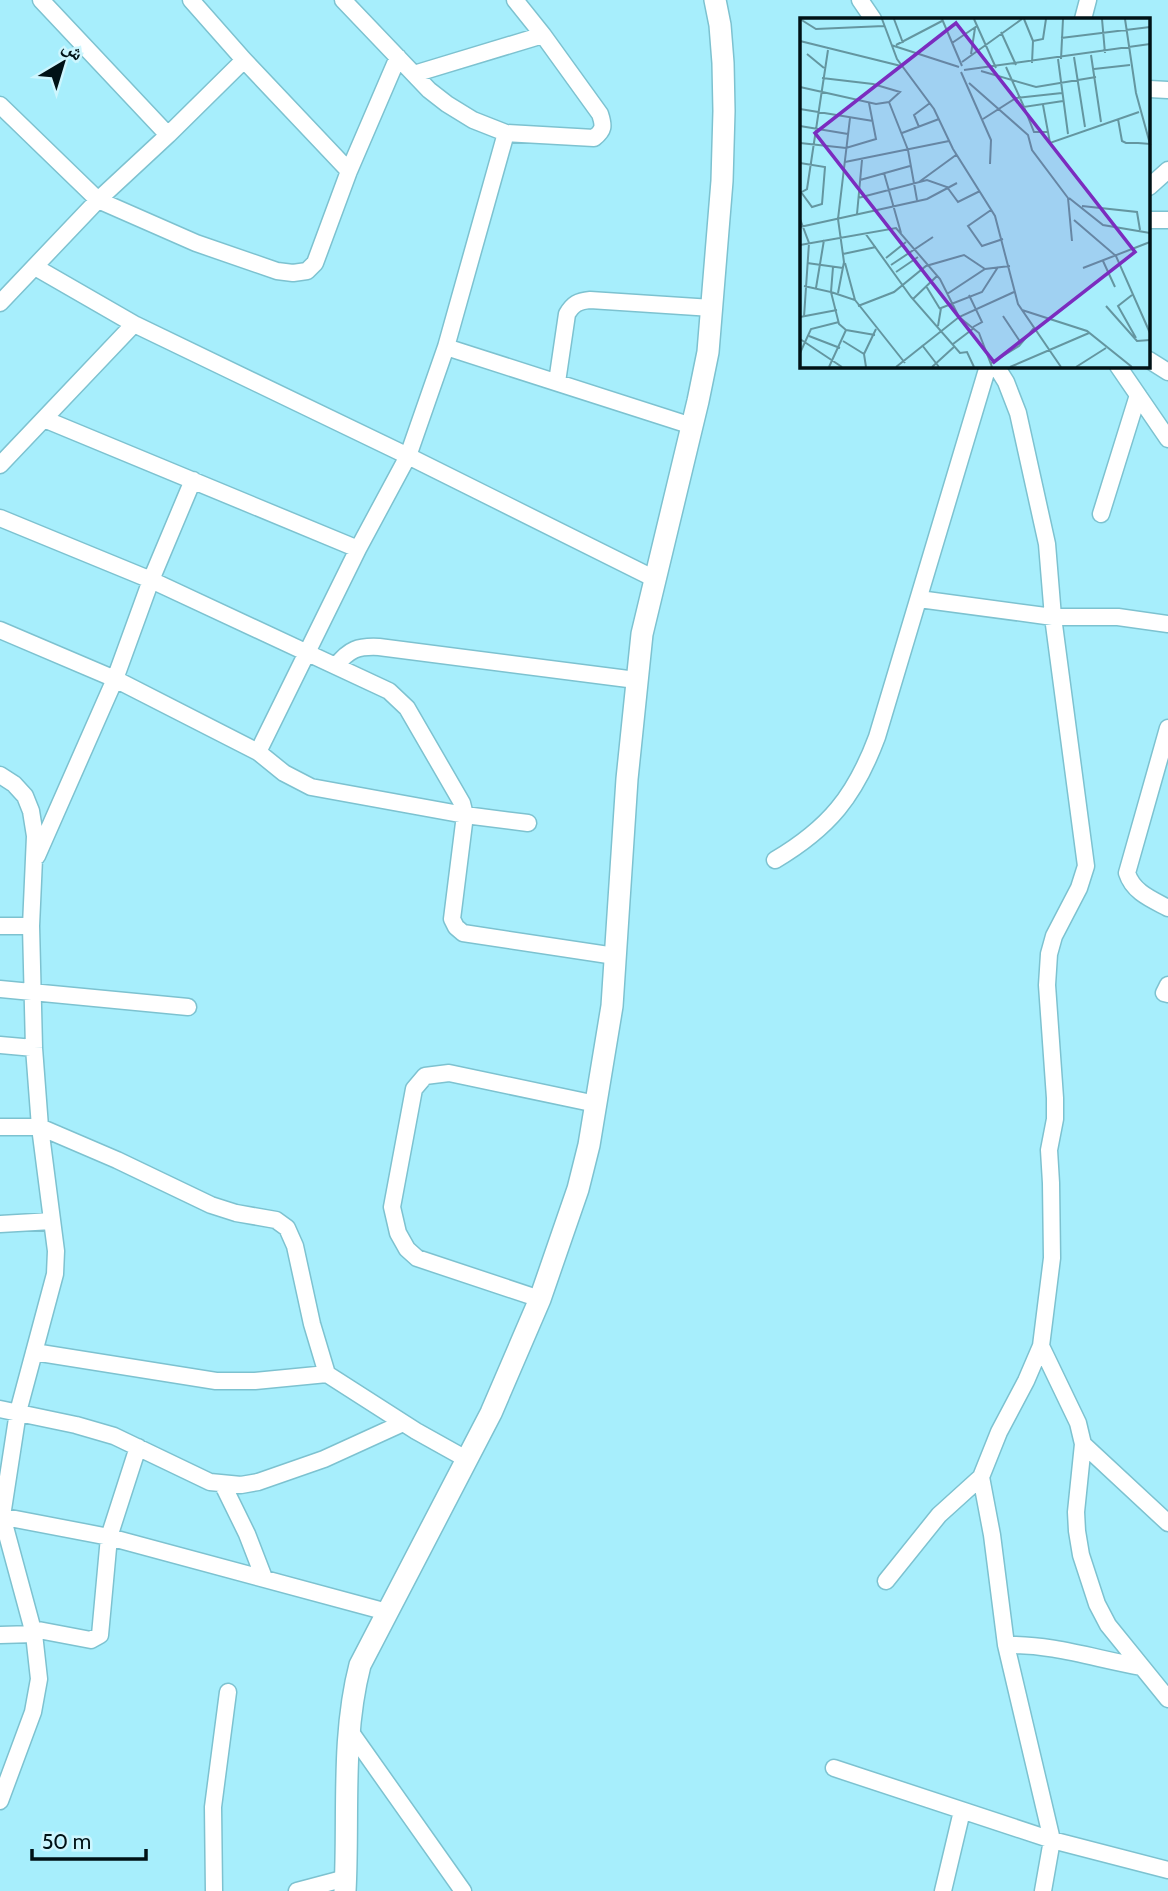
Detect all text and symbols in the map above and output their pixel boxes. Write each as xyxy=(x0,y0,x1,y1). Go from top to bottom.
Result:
inset map xyxy=(800,18,1150,368)
north arrow xyxy=(28,28,98,98)
text: ش xyxy=(58,35,88,65)
scale bar xyxy=(32,1818,145,1862)
text: 50 m xyxy=(42,1829,91,1854)

